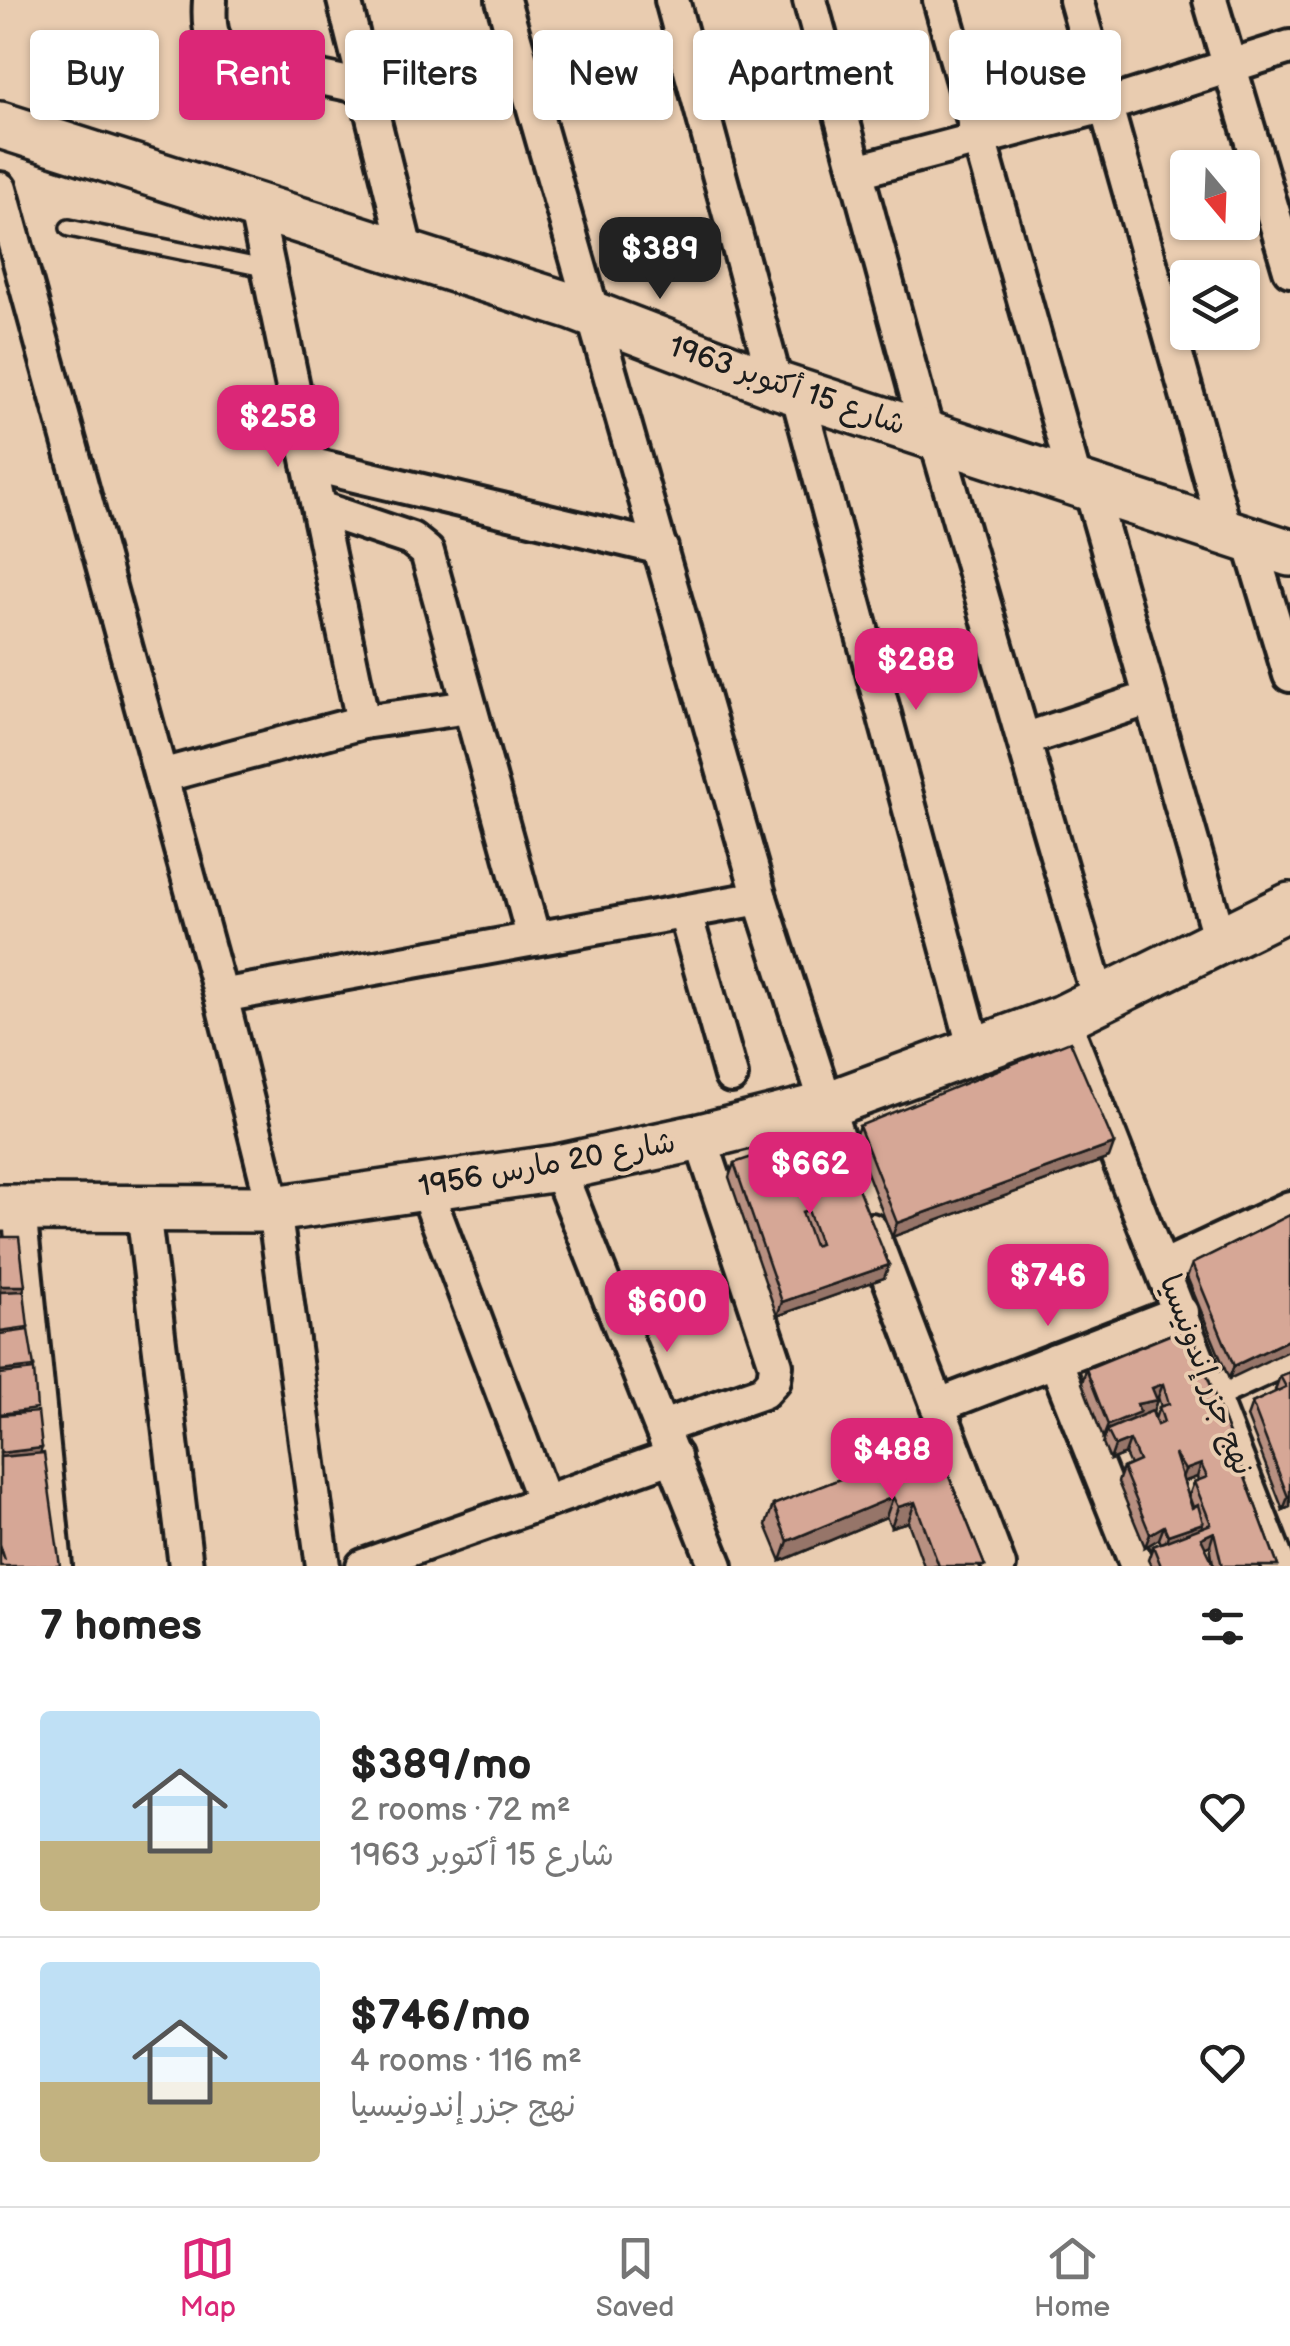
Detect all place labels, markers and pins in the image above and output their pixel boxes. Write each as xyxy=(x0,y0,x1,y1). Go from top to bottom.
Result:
pin: $389 xyxy=(601,217,719,302)
pin: $258 xyxy=(219,385,337,470)
pin: $288 xyxy=(857,628,975,713)
pin: $662 xyxy=(751,1132,869,1217)
pin: $746 xyxy=(989,1244,1107,1329)
pin: $600 xyxy=(608,1270,726,1355)
pin: $488 xyxy=(833,1418,951,1503)

